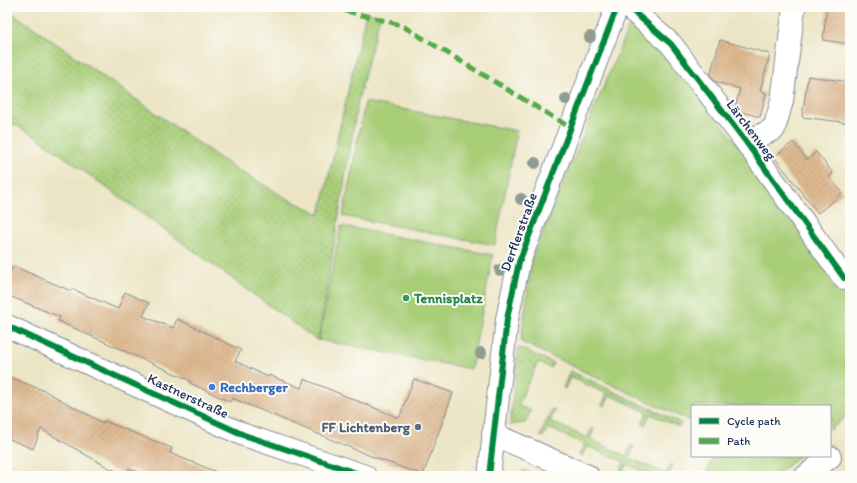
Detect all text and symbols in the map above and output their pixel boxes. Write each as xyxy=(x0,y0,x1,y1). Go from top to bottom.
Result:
street label: Lärchenweg xyxy=(723,96,780,164)
street label: Derflerstraße xyxy=(497,190,541,274)
place label: Tennisplatz xyxy=(413,290,483,307)
marker: Tennisplatz xyxy=(401,293,411,303)
street label: Kastnerstraße xyxy=(145,370,231,422)
place label: Rechberger xyxy=(220,379,288,396)
marker: Rechberger xyxy=(207,382,217,392)
legend xyxy=(691,405,831,457)
text: Cycle path xyxy=(727,414,781,428)
place label: FF Lichtenberg xyxy=(321,419,411,436)
marker: FF Lichtenberg xyxy=(413,422,423,432)
text: Path xyxy=(727,434,750,448)

